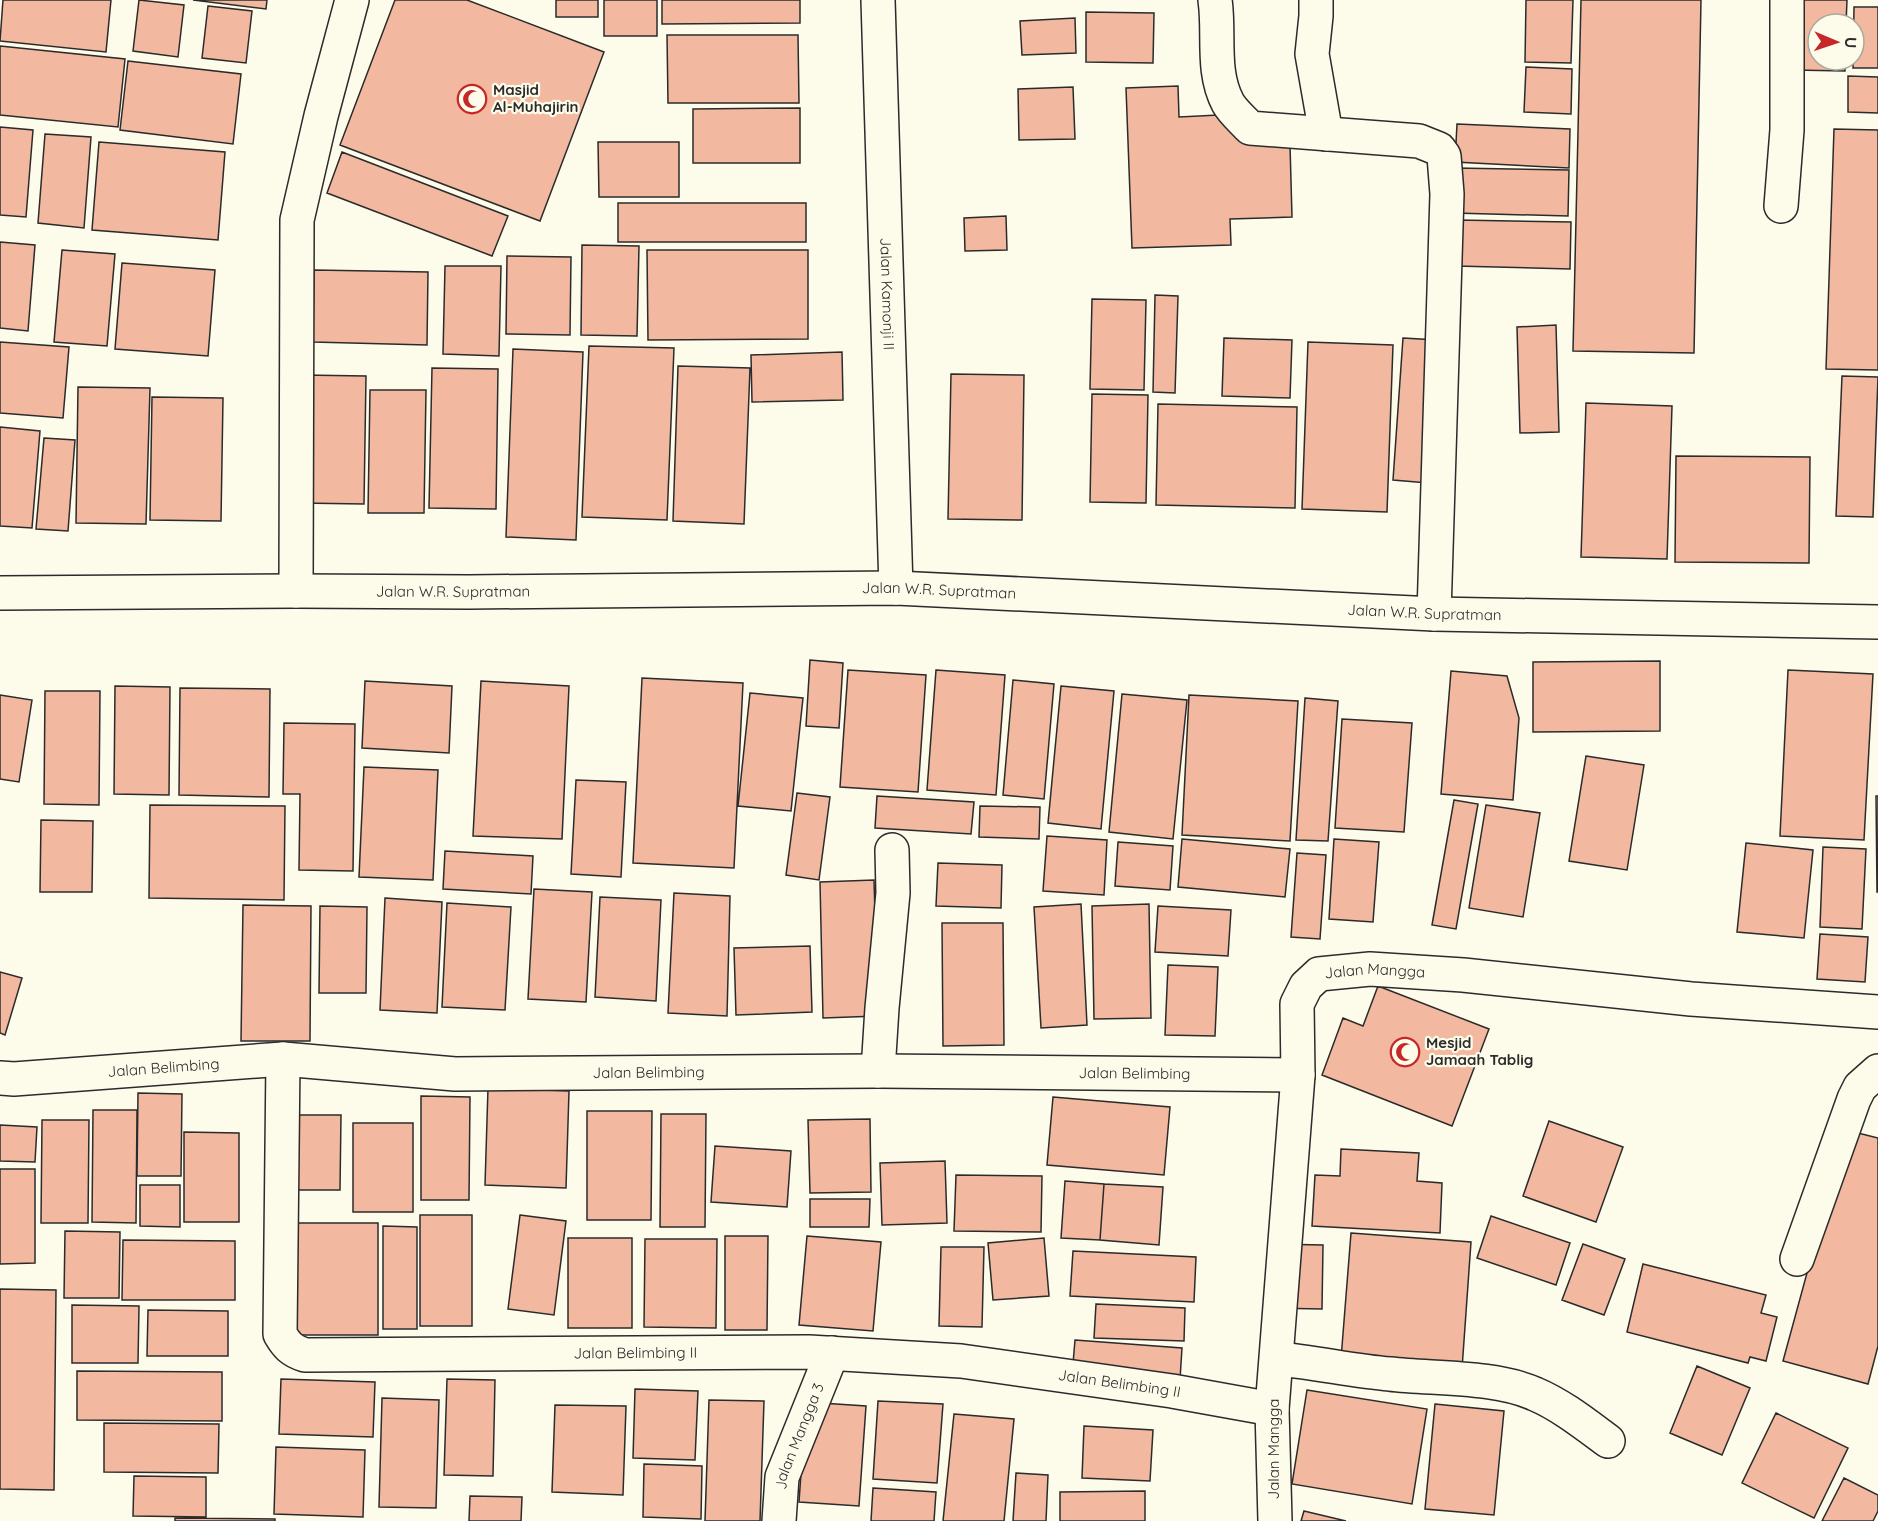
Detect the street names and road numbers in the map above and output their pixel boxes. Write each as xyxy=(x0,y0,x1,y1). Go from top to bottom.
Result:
street label: Jalan Kamonji II xyxy=(876,237,899,350)
street label: Jalan W.R. Supratman xyxy=(862,578,1017,603)
street label: Jalan W.R. Supratman xyxy=(376,581,530,601)
street label: Jalan W.R. Supratman xyxy=(1347,600,1502,624)
street label: Jalan Mangga xyxy=(1324,959,1426,982)
street label: Jalan Belimbing xyxy=(107,1054,220,1081)
street label: Jalan Belimbing xyxy=(593,1062,705,1082)
street label: Jalan Belimbing xyxy=(1078,1063,1191,1083)
street label: Jalan Belimbing II xyxy=(573,1343,697,1362)
street label: Jalan Belimbing II xyxy=(1057,1365,1182,1401)
street label: Jalan Mangga 3 xyxy=(771,1380,828,1490)
street label: Jalan Mangga xyxy=(1264,1399,1283,1499)

